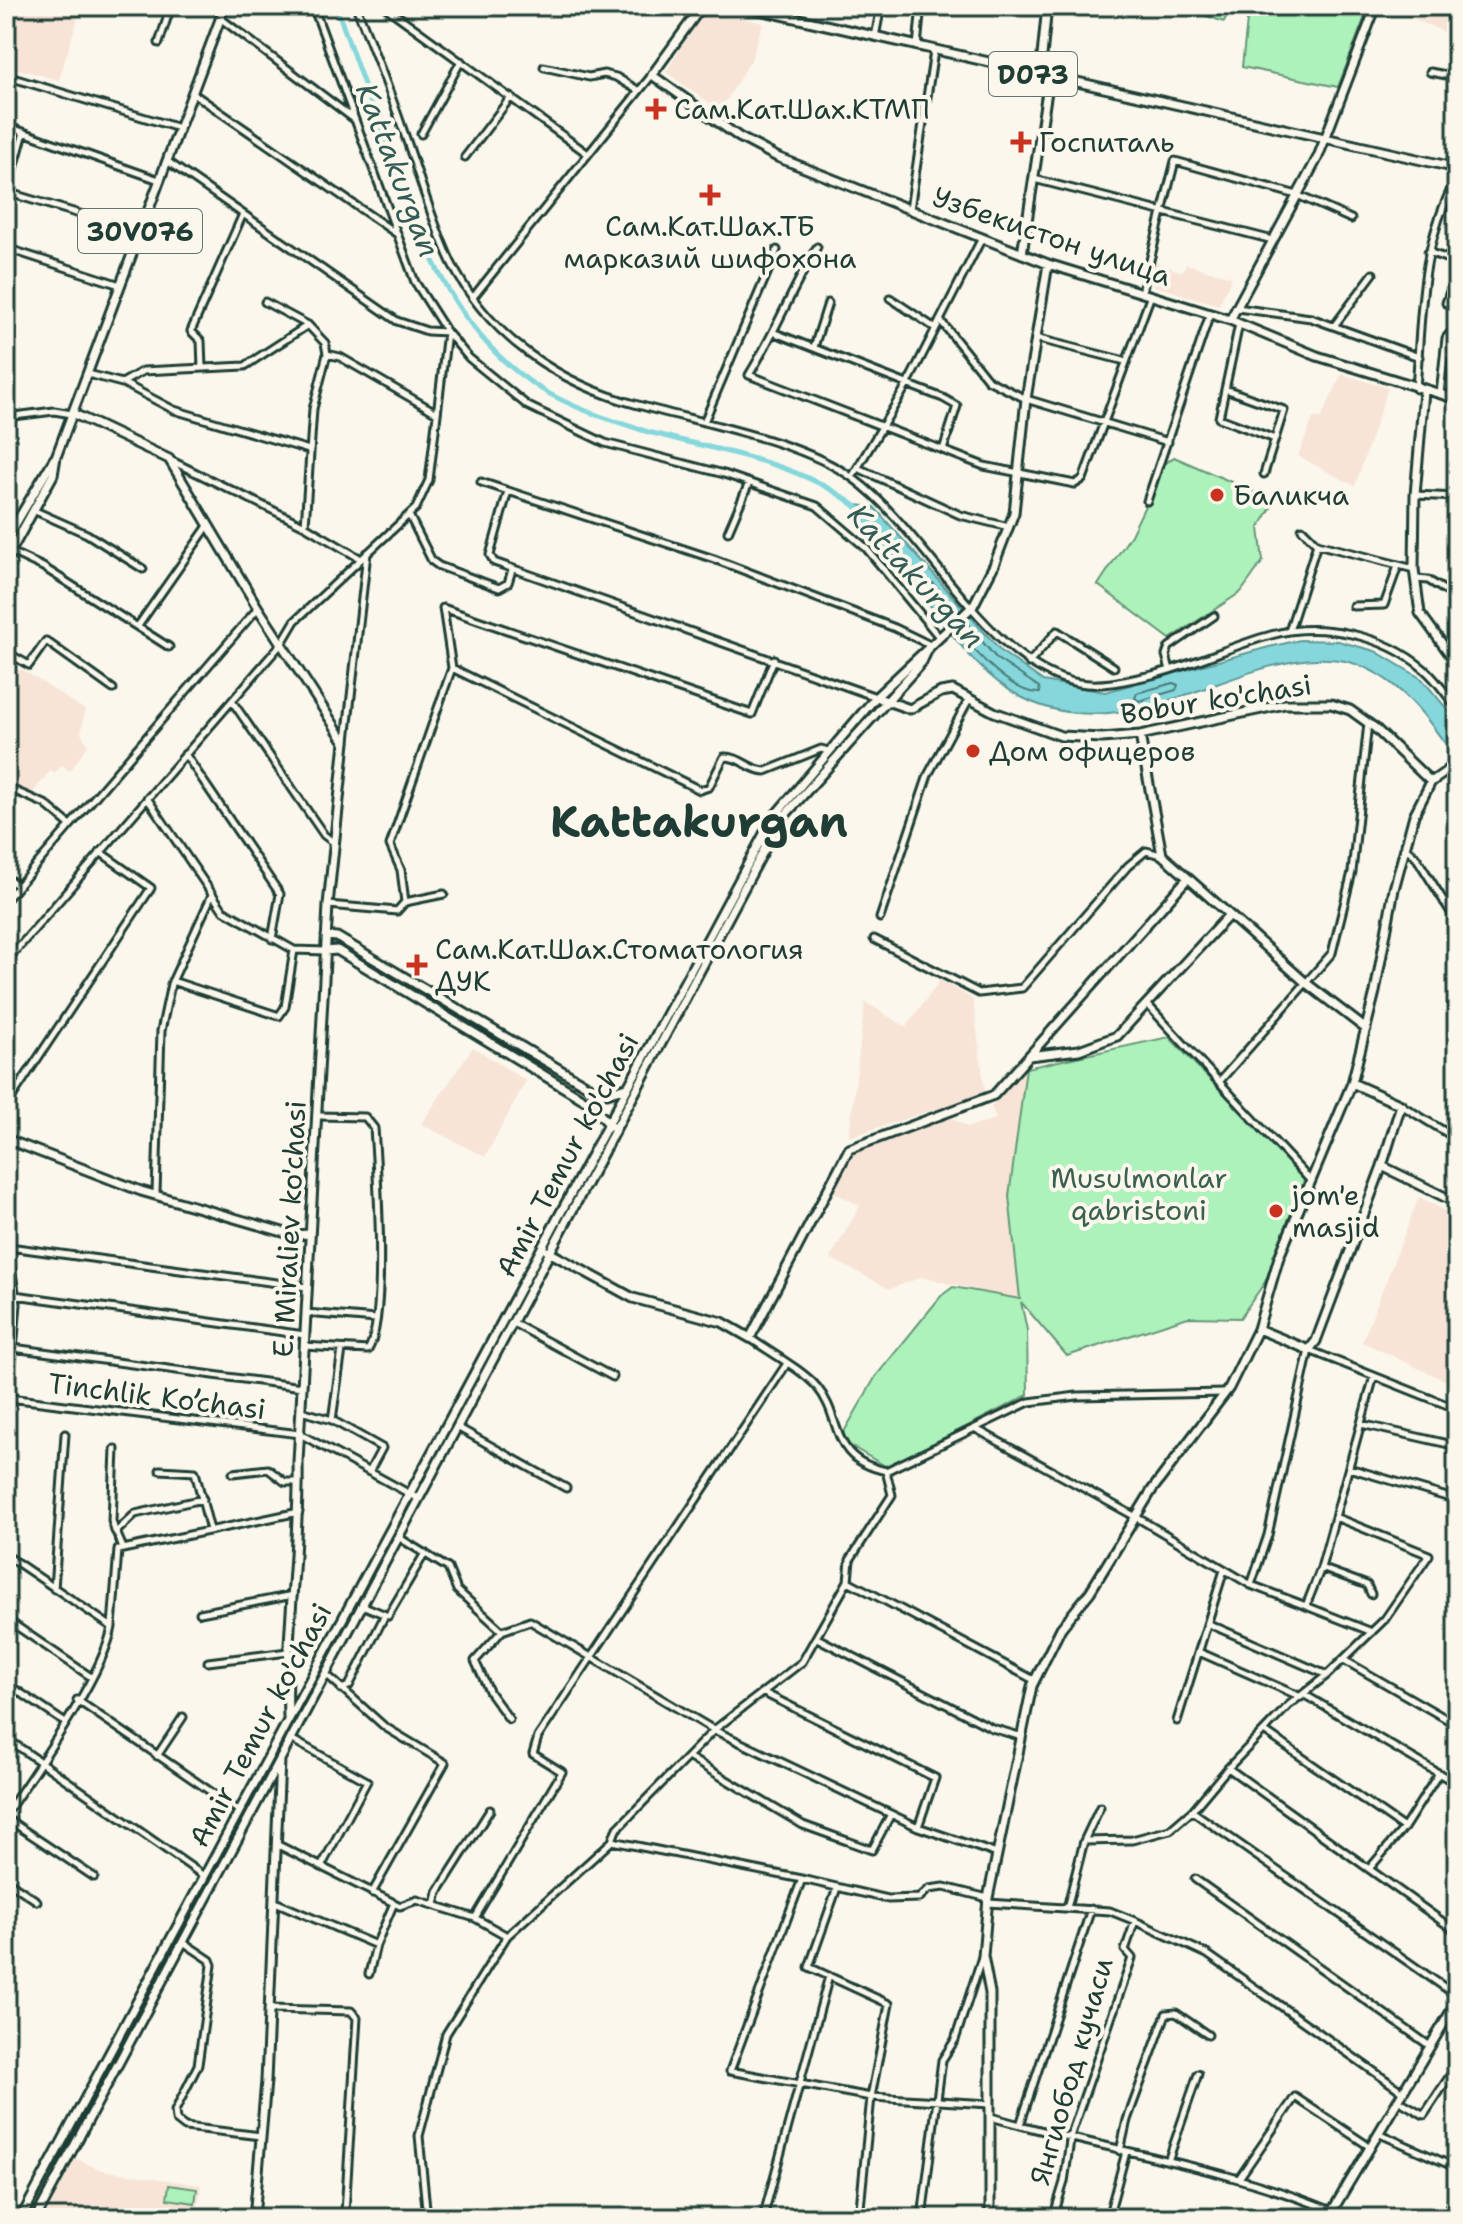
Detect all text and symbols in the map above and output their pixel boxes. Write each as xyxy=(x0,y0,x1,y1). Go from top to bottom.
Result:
road number: D073 xyxy=(989,52,1077,96)
water label: Kattakurgan xyxy=(346,77,450,263)
place label: Сам.Кат.Шах.КТМП xyxy=(674,90,930,128)
marker: Сам.Кат.Шах.КТМП xyxy=(645,98,667,120)
place label: Госпиталь xyxy=(1039,123,1174,161)
marker: Госпиталь xyxy=(1010,131,1032,153)
street label: Узбекистон улица xyxy=(928,177,1176,295)
marker: Сам.Кат.Шах.ТБ марказий шифохона xyxy=(699,184,721,206)
place label: Сам.Кат.Шах.ТБ марказий шифохона xyxy=(563,207,857,277)
road number: 30V076 xyxy=(78,209,202,253)
place label: Баликча xyxy=(1233,476,1349,514)
marker: Баликча xyxy=(1208,486,1226,504)
water label: Kattakurgan xyxy=(838,495,994,657)
street label: Bobur ko'chasi xyxy=(1118,665,1314,733)
place label: Дом офицеров xyxy=(989,732,1195,770)
marker: Дом офицеров xyxy=(964,742,982,760)
district label: Kattakurgan xyxy=(550,792,848,851)
place label: Сам.Кат.Шах.Стоматология ДУК xyxy=(435,930,804,1000)
marker: Сам.Кат.Шах.Стоматология ДУК xyxy=(406,954,428,976)
street label: Amir Temur ko'chasi xyxy=(487,1026,647,1284)
street label: E. Miraliev ko'chasi xyxy=(263,1100,315,1358)
park label: Musulmonlar qabristoni xyxy=(1050,1159,1228,1229)
place label: jom'e masjid xyxy=(1290,1176,1379,1246)
marker: jom'e masjid xyxy=(1267,1202,1285,1220)
street label: Tinchlik Ko’chasi xyxy=(46,1364,268,1428)
street label: Amir Temur ko'chasi xyxy=(180,1596,340,1854)
street label: Янгиобод кучаси xyxy=(1020,1953,1122,2189)

